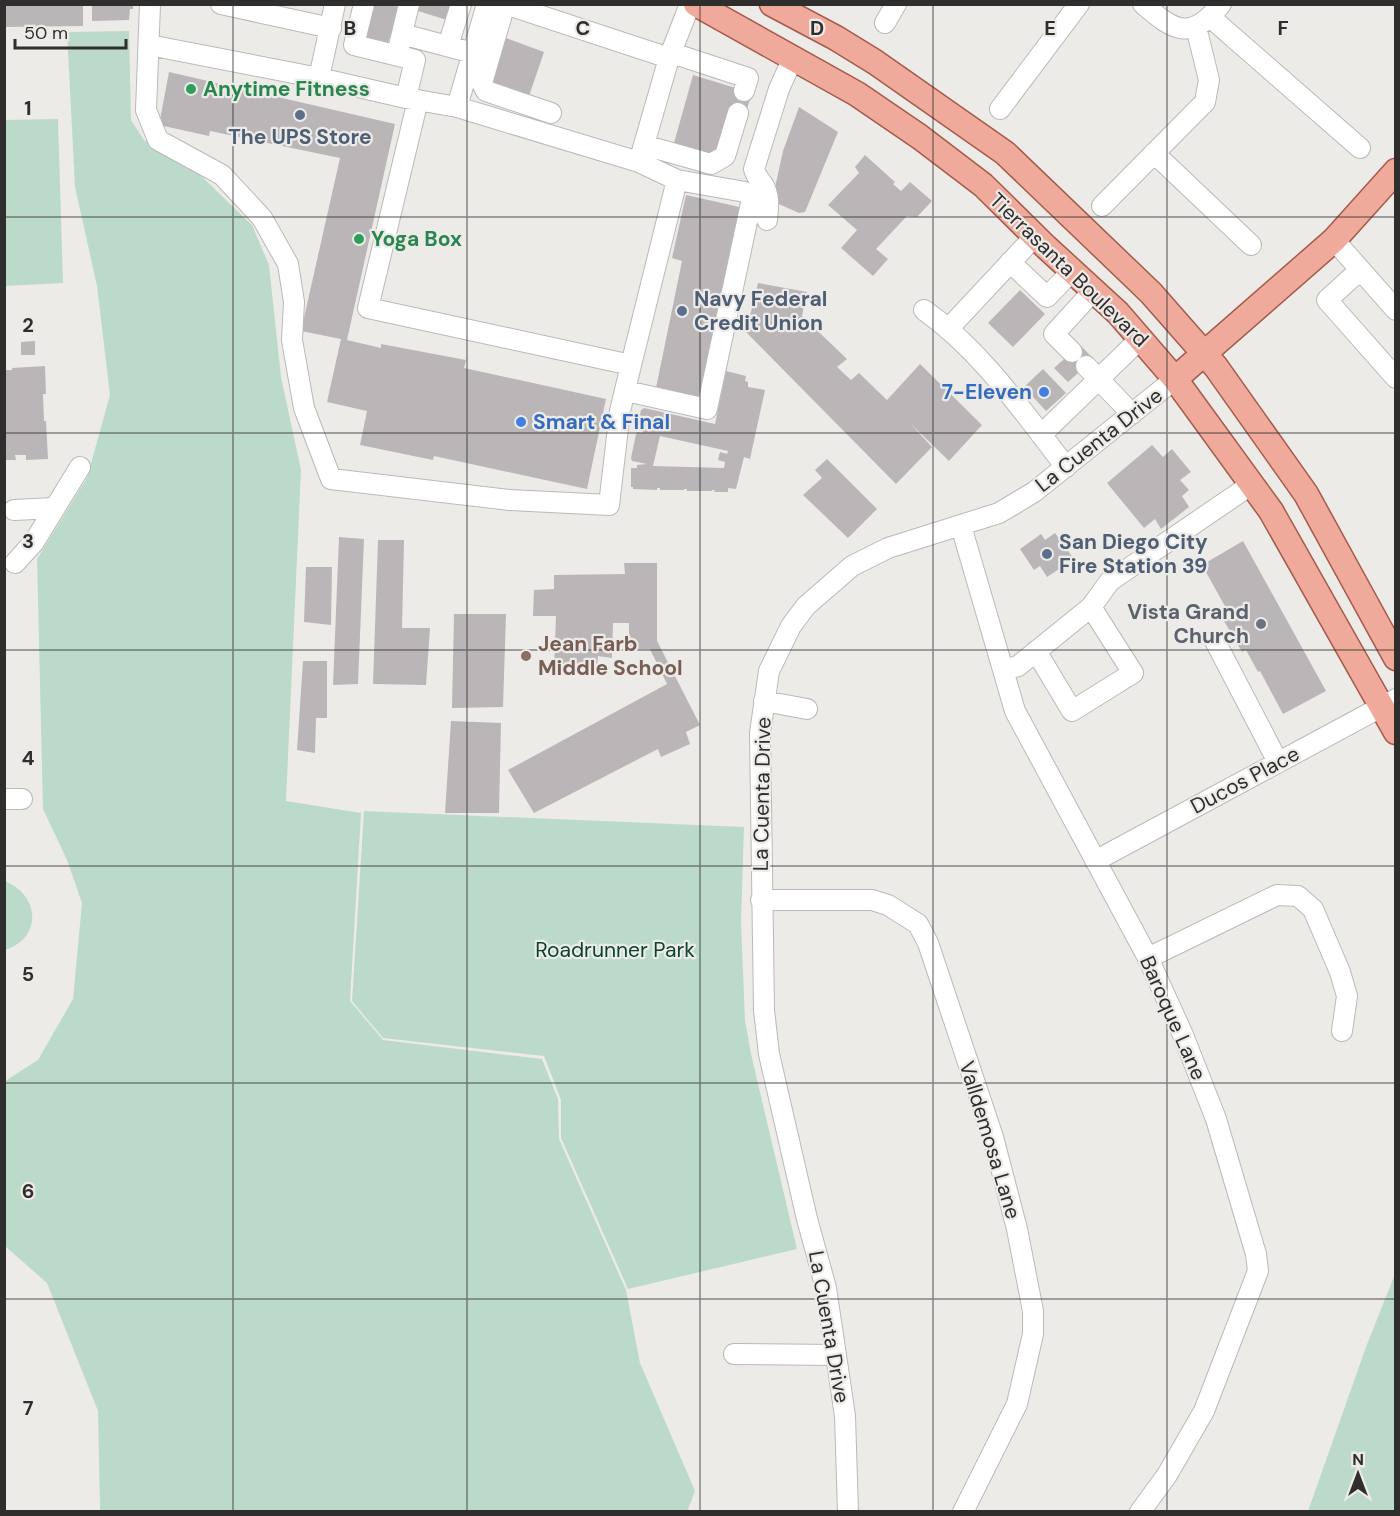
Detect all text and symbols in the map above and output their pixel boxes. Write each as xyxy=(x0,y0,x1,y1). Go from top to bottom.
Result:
scale bar xyxy=(15,12,126,50)
text: B xyxy=(344,15,356,41)
text: C xyxy=(576,15,590,41)
text: D xyxy=(810,15,824,41)
text: E xyxy=(1044,15,1056,41)
text: F xyxy=(1277,15,1289,41)
text: 50 m xyxy=(24,21,68,45)
place label: Anytime Fitness xyxy=(203,75,370,103)
marker: Anytime Fitness xyxy=(184,82,198,96)
text: 1 xyxy=(24,95,32,121)
marker: The UPS Store xyxy=(293,108,307,122)
place label: The UPS Store xyxy=(228,123,372,151)
street label: Tierrasanta Boulevard xyxy=(983,187,1155,353)
place label: Yoga Box xyxy=(371,225,462,253)
marker: Yoga Box xyxy=(352,232,366,246)
place label: Navy Federal Credit Union xyxy=(694,285,827,337)
marker: Navy Federal Credit Union xyxy=(675,304,689,318)
text: 2 xyxy=(22,312,34,338)
place label: 7-Eleven xyxy=(942,378,1032,406)
street label: La Cuenta Drive xyxy=(1030,381,1168,498)
marker: 7-Eleven xyxy=(1037,385,1051,399)
place label: Smart & Final xyxy=(533,408,670,436)
marker: Smart & Final xyxy=(514,415,528,429)
text: 3 xyxy=(22,528,34,554)
place label: San Diego City Fire Station 39 xyxy=(1059,528,1208,580)
marker: San Diego City Fire Station 39 xyxy=(1040,547,1054,561)
place label: Vista Grand Church xyxy=(1127,598,1249,650)
marker: Vista Grand Church xyxy=(1254,617,1268,631)
place label: Jean Farb Middle School xyxy=(538,630,683,682)
marker: Jean Farb Middle School xyxy=(519,649,533,663)
street label: La Cuenta Drive xyxy=(747,717,777,871)
street label: Ducos Place xyxy=(1186,740,1304,820)
text: 4 xyxy=(22,745,35,771)
park label: Roadrunner Park xyxy=(535,936,695,964)
street label: Baroque Lane xyxy=(1133,952,1213,1085)
text: 5 xyxy=(22,961,34,987)
street label: Valldemosa Lane xyxy=(953,1058,1027,1223)
text: 6 xyxy=(22,1178,34,1204)
street label: La Cuenta Drive xyxy=(802,1249,856,1405)
text: 7 xyxy=(23,1395,34,1421)
north arrow xyxy=(1328,1444,1388,1504)
text: N xyxy=(1352,1449,1364,1470)

